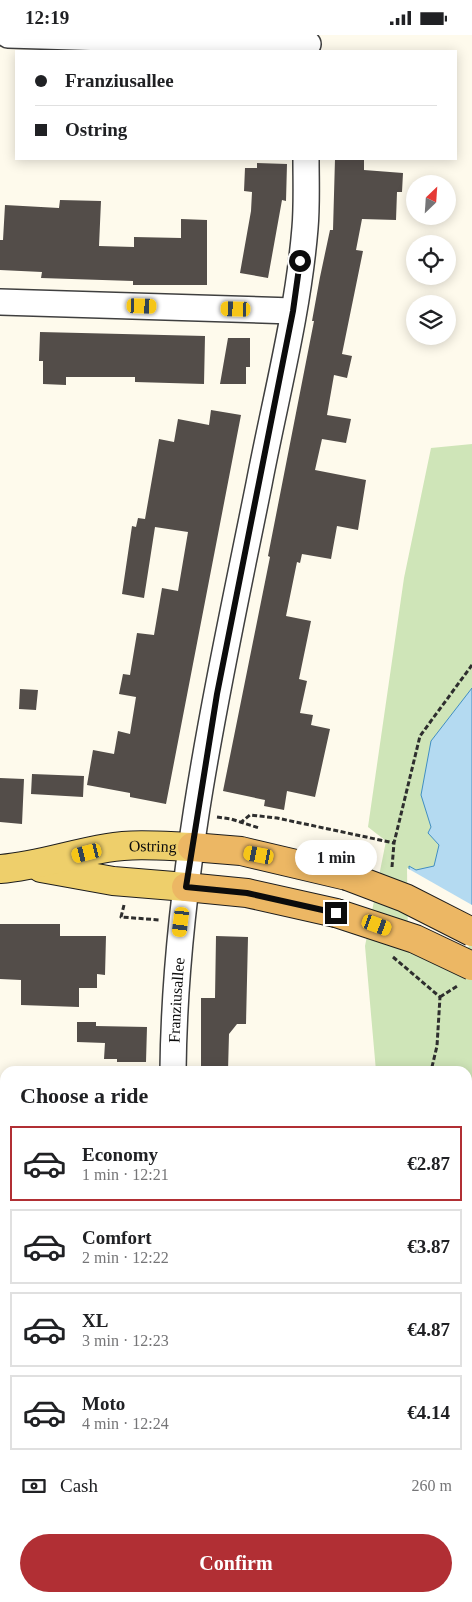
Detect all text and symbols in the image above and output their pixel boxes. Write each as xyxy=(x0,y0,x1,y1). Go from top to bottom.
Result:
text: 12:19 xyxy=(25,7,69,28)
text: Franziusallee xyxy=(65,70,174,91)
text: Ostring xyxy=(65,119,127,140)
north arrow xyxy=(406,175,456,225)
map controls xyxy=(406,175,456,345)
button: locate xyxy=(406,235,456,285)
route start xyxy=(289,250,311,272)
button: layers xyxy=(406,295,456,345)
car xyxy=(126,298,157,314)
car xyxy=(220,301,251,317)
street label: Ostring xyxy=(128,837,177,856)
callout: 1 min xyxy=(295,841,377,875)
car xyxy=(70,842,103,864)
car xyxy=(242,845,275,865)
text: 1 min xyxy=(317,849,355,866)
route end xyxy=(325,902,347,924)
car xyxy=(171,906,190,938)
car xyxy=(360,913,393,937)
street label: Franziusallee xyxy=(166,957,188,1043)
text: Choose a ride xyxy=(20,1083,148,1108)
icon: car xyxy=(22,1141,67,1186)
text: Economy xyxy=(82,1144,158,1165)
text: €2.87 xyxy=(407,1153,450,1174)
text: 1 min · 12:21 xyxy=(82,1166,169,1183)
icon: car xyxy=(22,1224,67,1269)
text: Comfort xyxy=(82,1227,152,1248)
text: €3.87 xyxy=(407,1236,450,1257)
text: 2 min · 12:22 xyxy=(82,1249,169,1266)
icon: car xyxy=(22,1307,67,1352)
text: XL xyxy=(82,1310,108,1331)
text: €4.87 xyxy=(407,1319,450,1340)
text: 3 min · 12:23 xyxy=(82,1332,169,1349)
icon: car xyxy=(22,1390,67,1435)
text: Moto xyxy=(82,1393,125,1414)
text: €4.14 xyxy=(407,1402,450,1423)
text: 4 min · 12:24 xyxy=(82,1415,169,1432)
icon: cash xyxy=(20,1472,48,1500)
text: Cash xyxy=(60,1475,98,1496)
text: 260 m xyxy=(412,1477,452,1494)
button: Confirm xyxy=(20,1534,452,1592)

